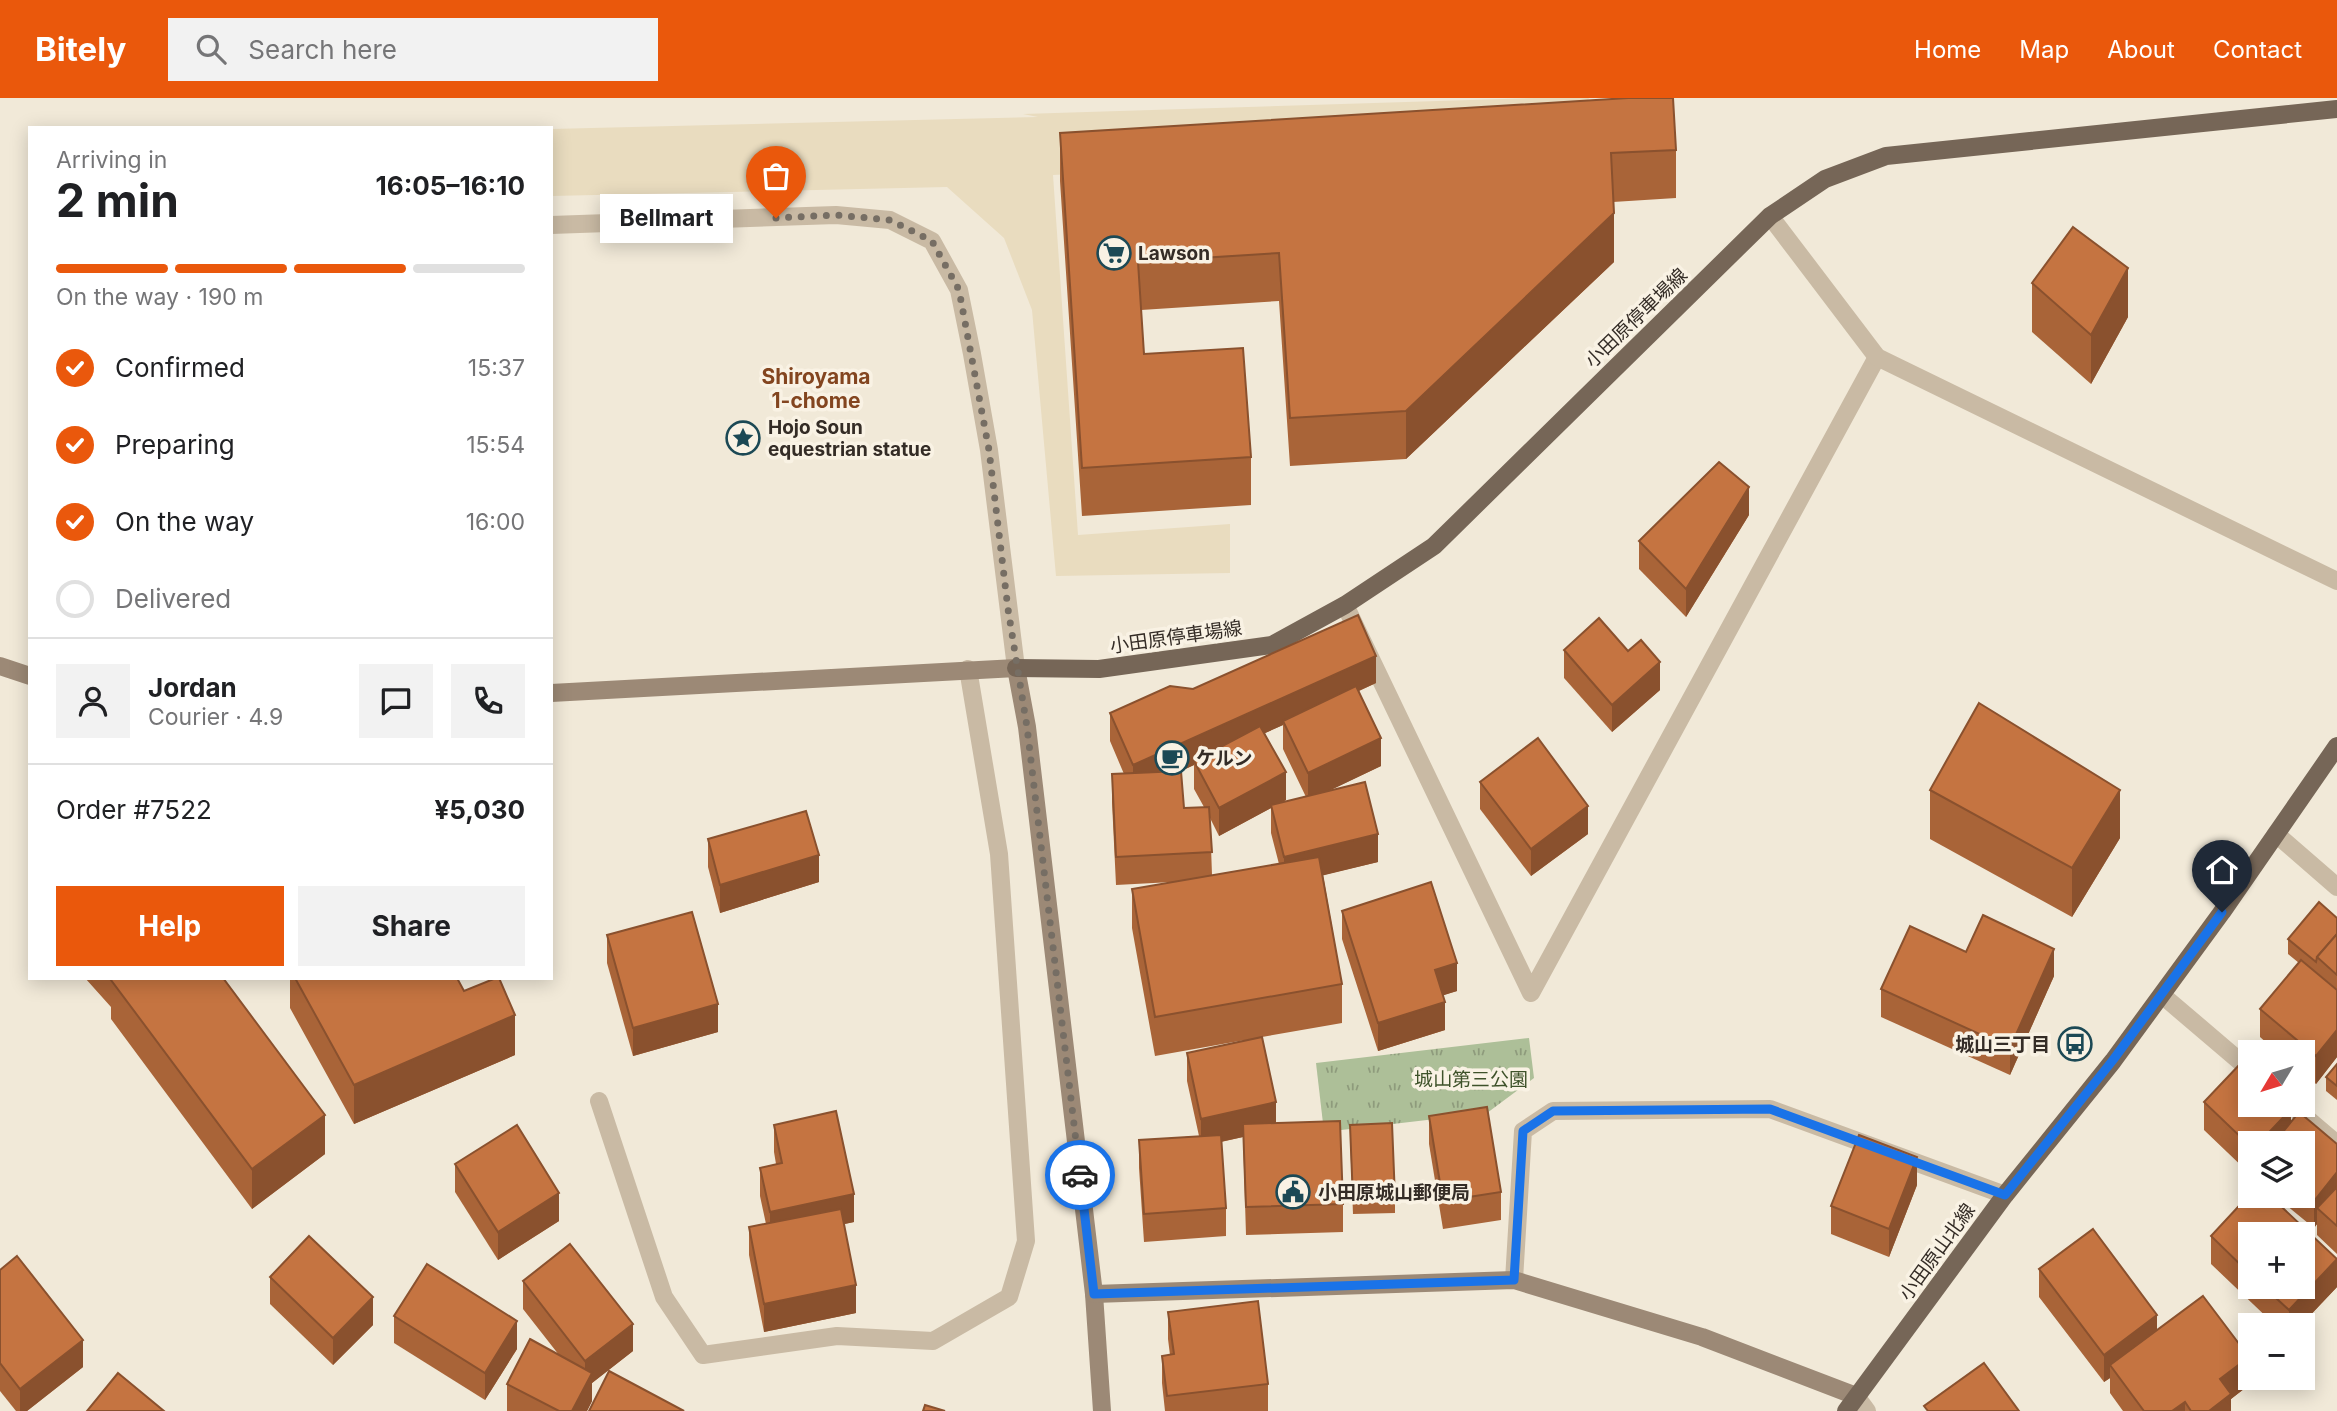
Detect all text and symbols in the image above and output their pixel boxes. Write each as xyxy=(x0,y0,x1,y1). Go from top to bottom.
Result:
search box xyxy=(168,18,658,81)
text: Bitely xyxy=(35,29,126,69)
icon: search xyxy=(192,30,230,68)
text: Search here xyxy=(248,34,397,65)
text: Home xyxy=(1914,35,1981,64)
text: Map xyxy=(2019,35,2069,64)
text: About xyxy=(2107,35,2175,64)
text: Contact xyxy=(2213,35,2302,64)
text: Arriving in xyxy=(56,146,167,174)
pin xyxy=(746,146,806,218)
icon: bag xyxy=(757,157,795,195)
text: 16:05–16:10 xyxy=(376,170,525,201)
text: 2 min xyxy=(56,172,179,228)
callout: Bellmart xyxy=(601,194,734,242)
text: Bellmart xyxy=(620,204,713,232)
supermarket icon: Lawson xyxy=(1095,234,1133,272)
place label: Lawson xyxy=(1138,242,1210,265)
street label: 小田原停車場線 xyxy=(1580,264,1692,372)
text: On the way · 190 m xyxy=(56,283,263,311)
icon: check xyxy=(56,349,94,387)
text: Confirmed xyxy=(115,352,245,383)
text: 15:37 xyxy=(468,354,525,382)
district label: Shiroyama 1-chome xyxy=(761,364,871,413)
place label: Hojo Soun equestrian statue xyxy=(768,416,931,461)
place icon: Hojo Soun equestrian statue xyxy=(724,419,762,457)
icon: check xyxy=(56,426,94,464)
text: Preparing xyxy=(115,429,235,460)
text: 15:54 xyxy=(466,431,525,459)
icon: check xyxy=(56,503,94,541)
text: On the way xyxy=(115,506,254,537)
text: 16:00 xyxy=(466,508,525,536)
text: Delivered xyxy=(115,583,231,614)
street label: 小田原停車場線 xyxy=(1109,616,1243,658)
button: person xyxy=(56,664,130,738)
button: chat xyxy=(359,664,433,738)
button: phone xyxy=(451,664,525,738)
text: Jordan xyxy=(148,672,237,703)
text: Courier · 4.9 xyxy=(148,703,283,731)
cafe icon: ケルン xyxy=(1153,739,1191,777)
place label: ケルン xyxy=(1196,747,1253,770)
text: Order #7522 xyxy=(56,794,212,825)
text: ¥5,030 xyxy=(434,794,525,825)
pin xyxy=(2192,840,2252,912)
icon: home xyxy=(2203,851,2241,889)
button: Help xyxy=(56,886,284,966)
button: Share xyxy=(298,886,525,966)
bus stop icon: 城山三丁目 xyxy=(2056,1025,2094,1063)
place label: 城山三丁目 xyxy=(1955,1033,2050,1056)
north arrow xyxy=(2238,1040,2315,1116)
map controls xyxy=(2238,1040,2315,1390)
park label: 城山第三公園 xyxy=(1414,1068,1528,1091)
button: layers xyxy=(2238,1131,2315,1208)
courier xyxy=(1045,1140,1115,1210)
icon: car xyxy=(1061,1156,1099,1194)
public building icon: 小田原城山郵便局 xyxy=(1274,1173,1312,1211)
place label: 小田原城山郵便局 xyxy=(1318,1181,1470,1204)
street label: 小田原山北線 xyxy=(1894,1199,1980,1305)
button: + xyxy=(2238,1222,2315,1299)
button: − xyxy=(2238,1313,2315,1390)

